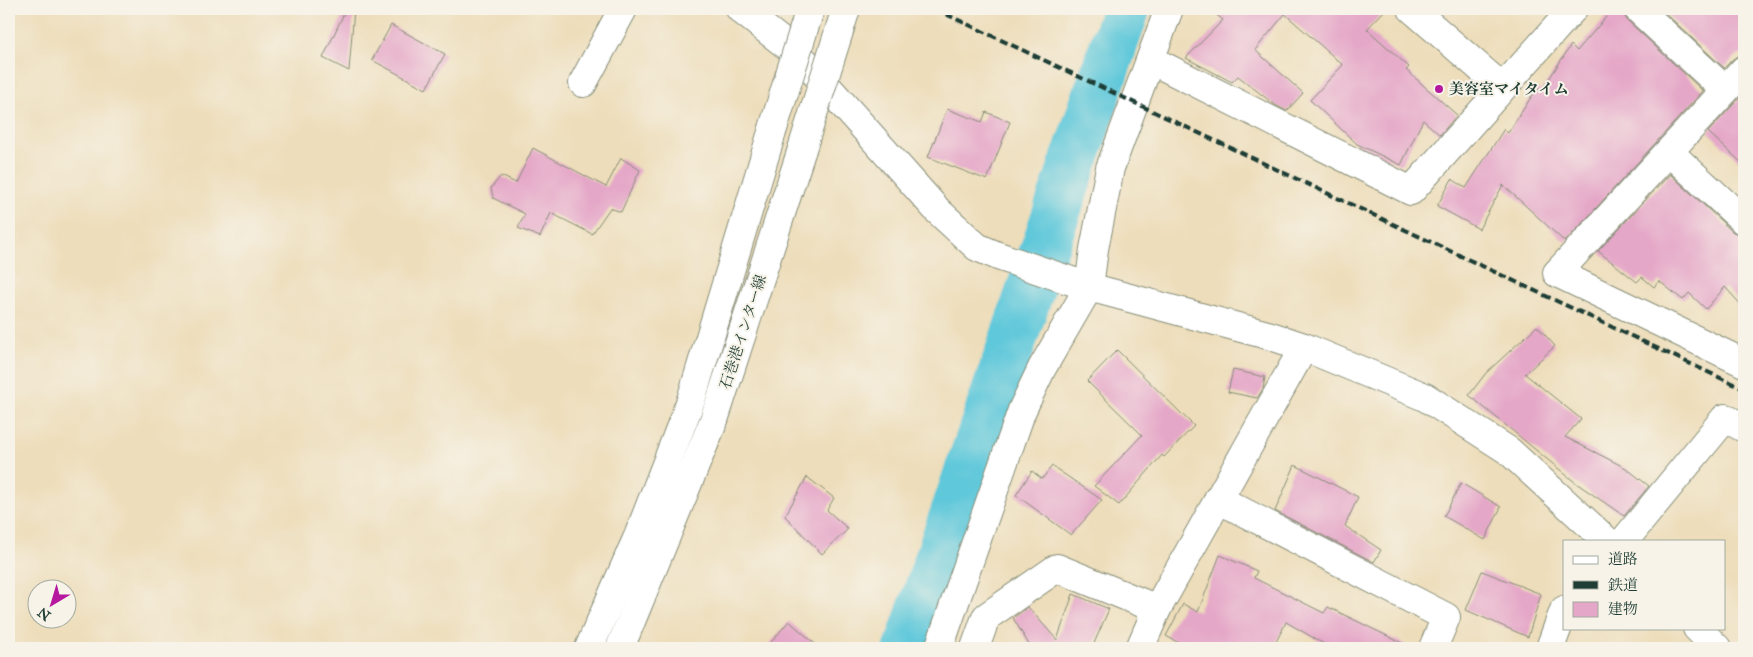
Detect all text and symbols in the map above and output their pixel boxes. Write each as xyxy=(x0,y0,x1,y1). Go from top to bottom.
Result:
place label: 美容室マイタイム xyxy=(1449,80,1568,98)
marker: 美容室マイタイム xyxy=(1433,83,1445,95)
street label: 石巻港インター線 xyxy=(716,272,770,392)
legend xyxy=(1563,540,1726,630)
text: 道路 xyxy=(1608,550,1638,568)
text: 鉄道 xyxy=(1608,576,1638,594)
north arrow xyxy=(28,580,78,630)
text: 建物 xyxy=(1608,600,1638,618)
text: N xyxy=(34,603,54,624)

